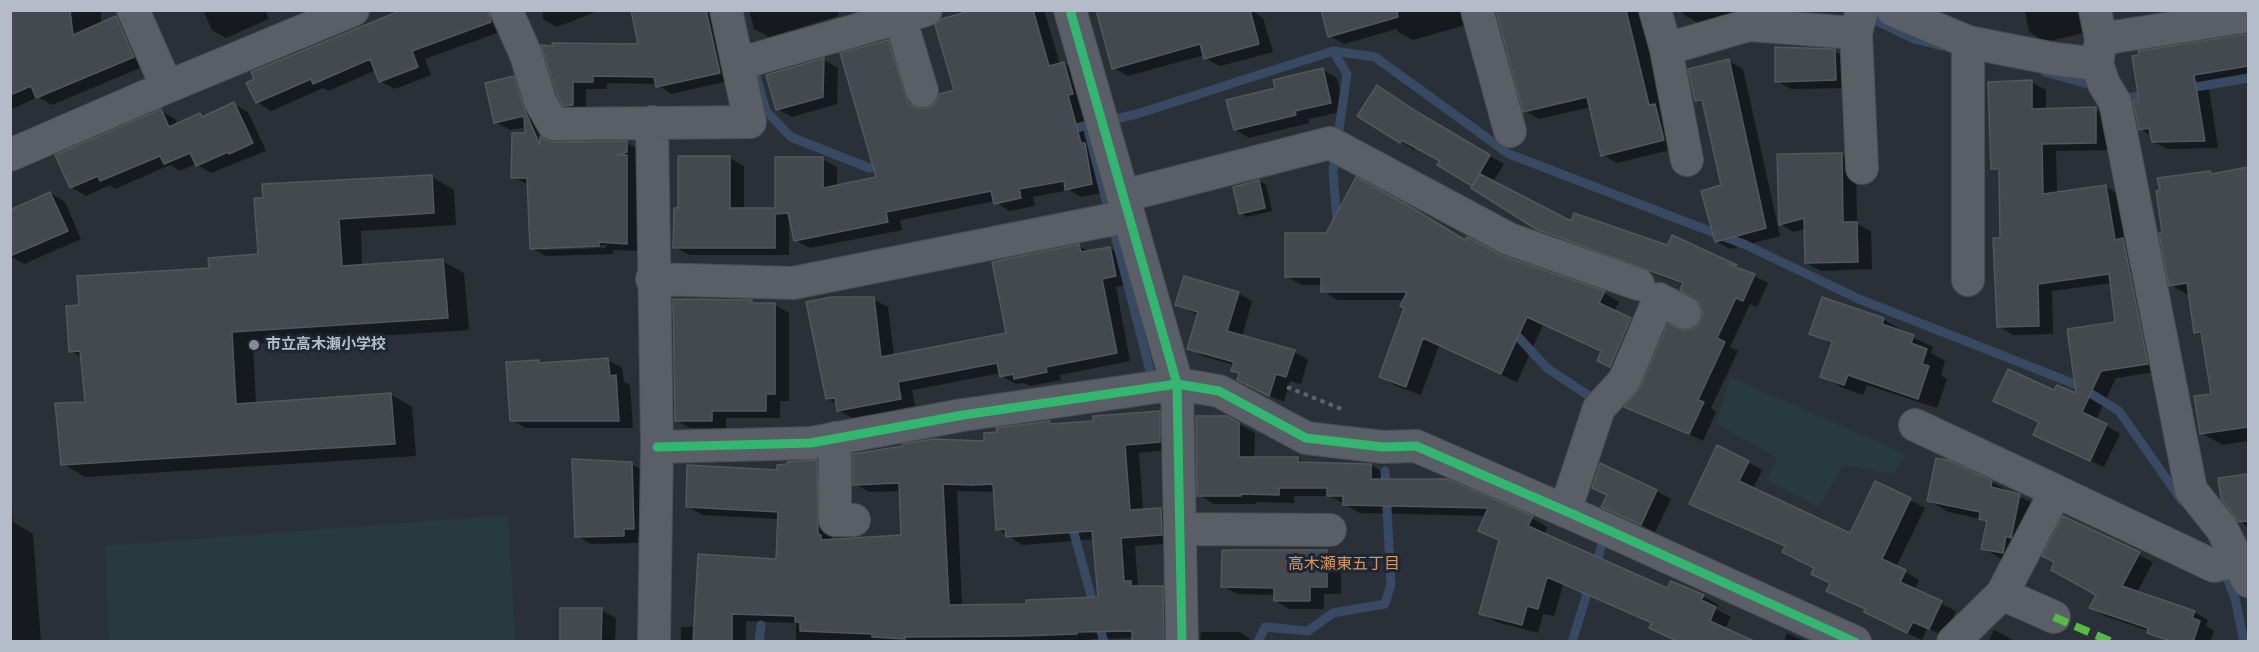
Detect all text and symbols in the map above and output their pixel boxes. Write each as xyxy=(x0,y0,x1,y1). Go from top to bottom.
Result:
place label: 市立高木瀬小学校 xyxy=(266,336,386,354)
marker: 市立高木瀬小学校 xyxy=(247,338,261,352)
district label: 高木瀬東五丁目 xyxy=(1288,554,1400,574)

